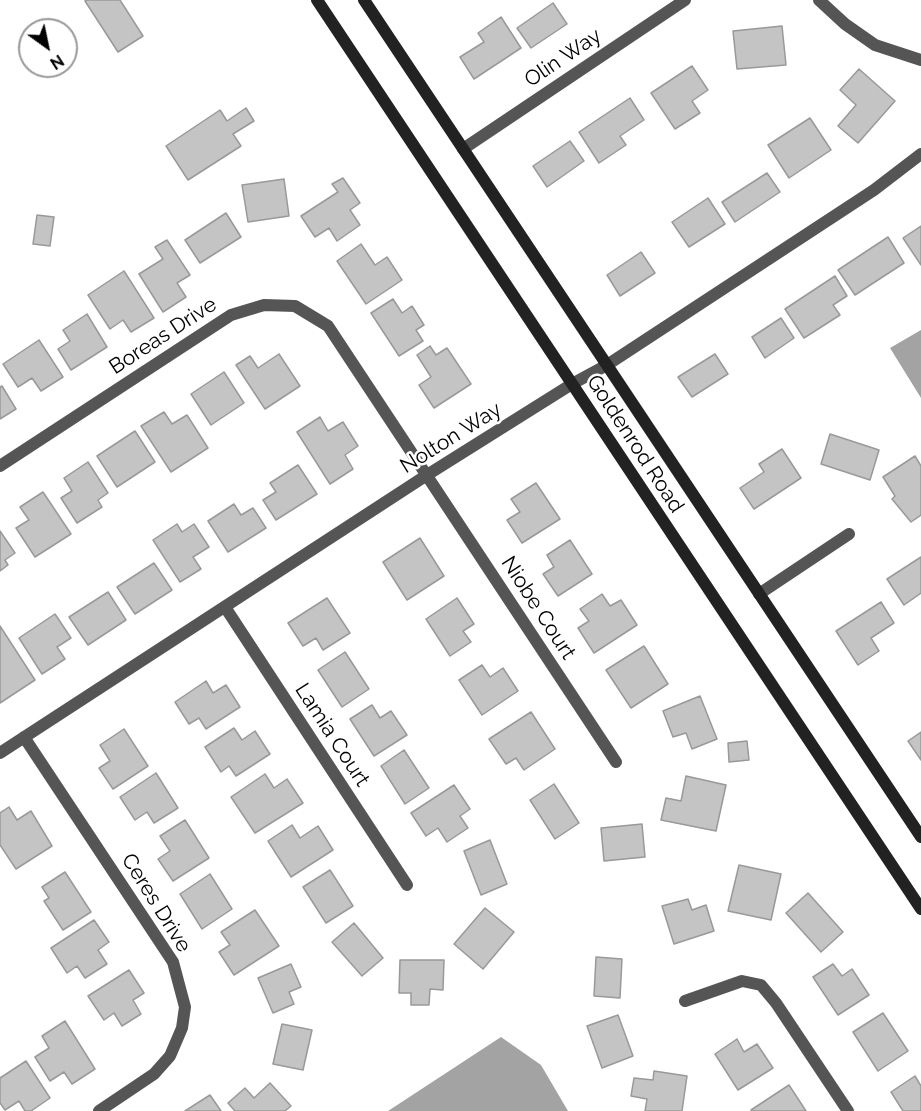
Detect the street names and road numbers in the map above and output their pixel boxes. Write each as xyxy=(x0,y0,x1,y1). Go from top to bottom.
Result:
street label: Olin Way xyxy=(520,23,606,93)
street label: Boreas Drive xyxy=(105,292,221,380)
street label: Goldenrod Road xyxy=(581,370,689,518)
street label: Nolton Way xyxy=(396,397,506,479)
street label: Niobe Court xyxy=(495,552,581,664)
street label: Lamia Court xyxy=(289,679,375,791)
street label: Ceres Drive xyxy=(116,849,196,957)

